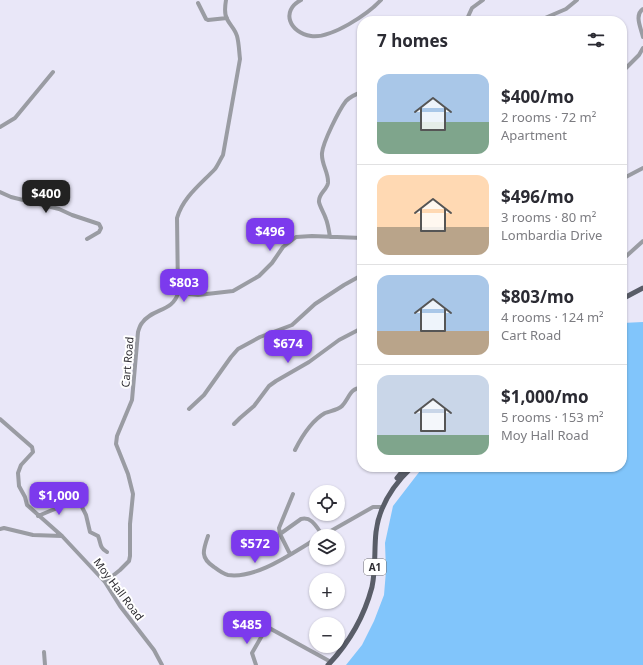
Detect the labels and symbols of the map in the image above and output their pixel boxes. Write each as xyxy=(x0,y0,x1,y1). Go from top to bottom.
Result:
pin: $400 xyxy=(22,180,70,214)
pin: $496 xyxy=(246,218,294,252)
pin: $803 xyxy=(160,269,208,303)
pin: $674 xyxy=(264,330,312,364)
street label: Cart Road xyxy=(117,336,137,388)
pin: $1,000 xyxy=(26,482,92,516)
pin: $572 xyxy=(231,530,279,564)
street label: Moy Hall Road xyxy=(91,555,147,623)
road number: A1 xyxy=(364,559,386,575)
pin: $485 xyxy=(223,611,271,645)

